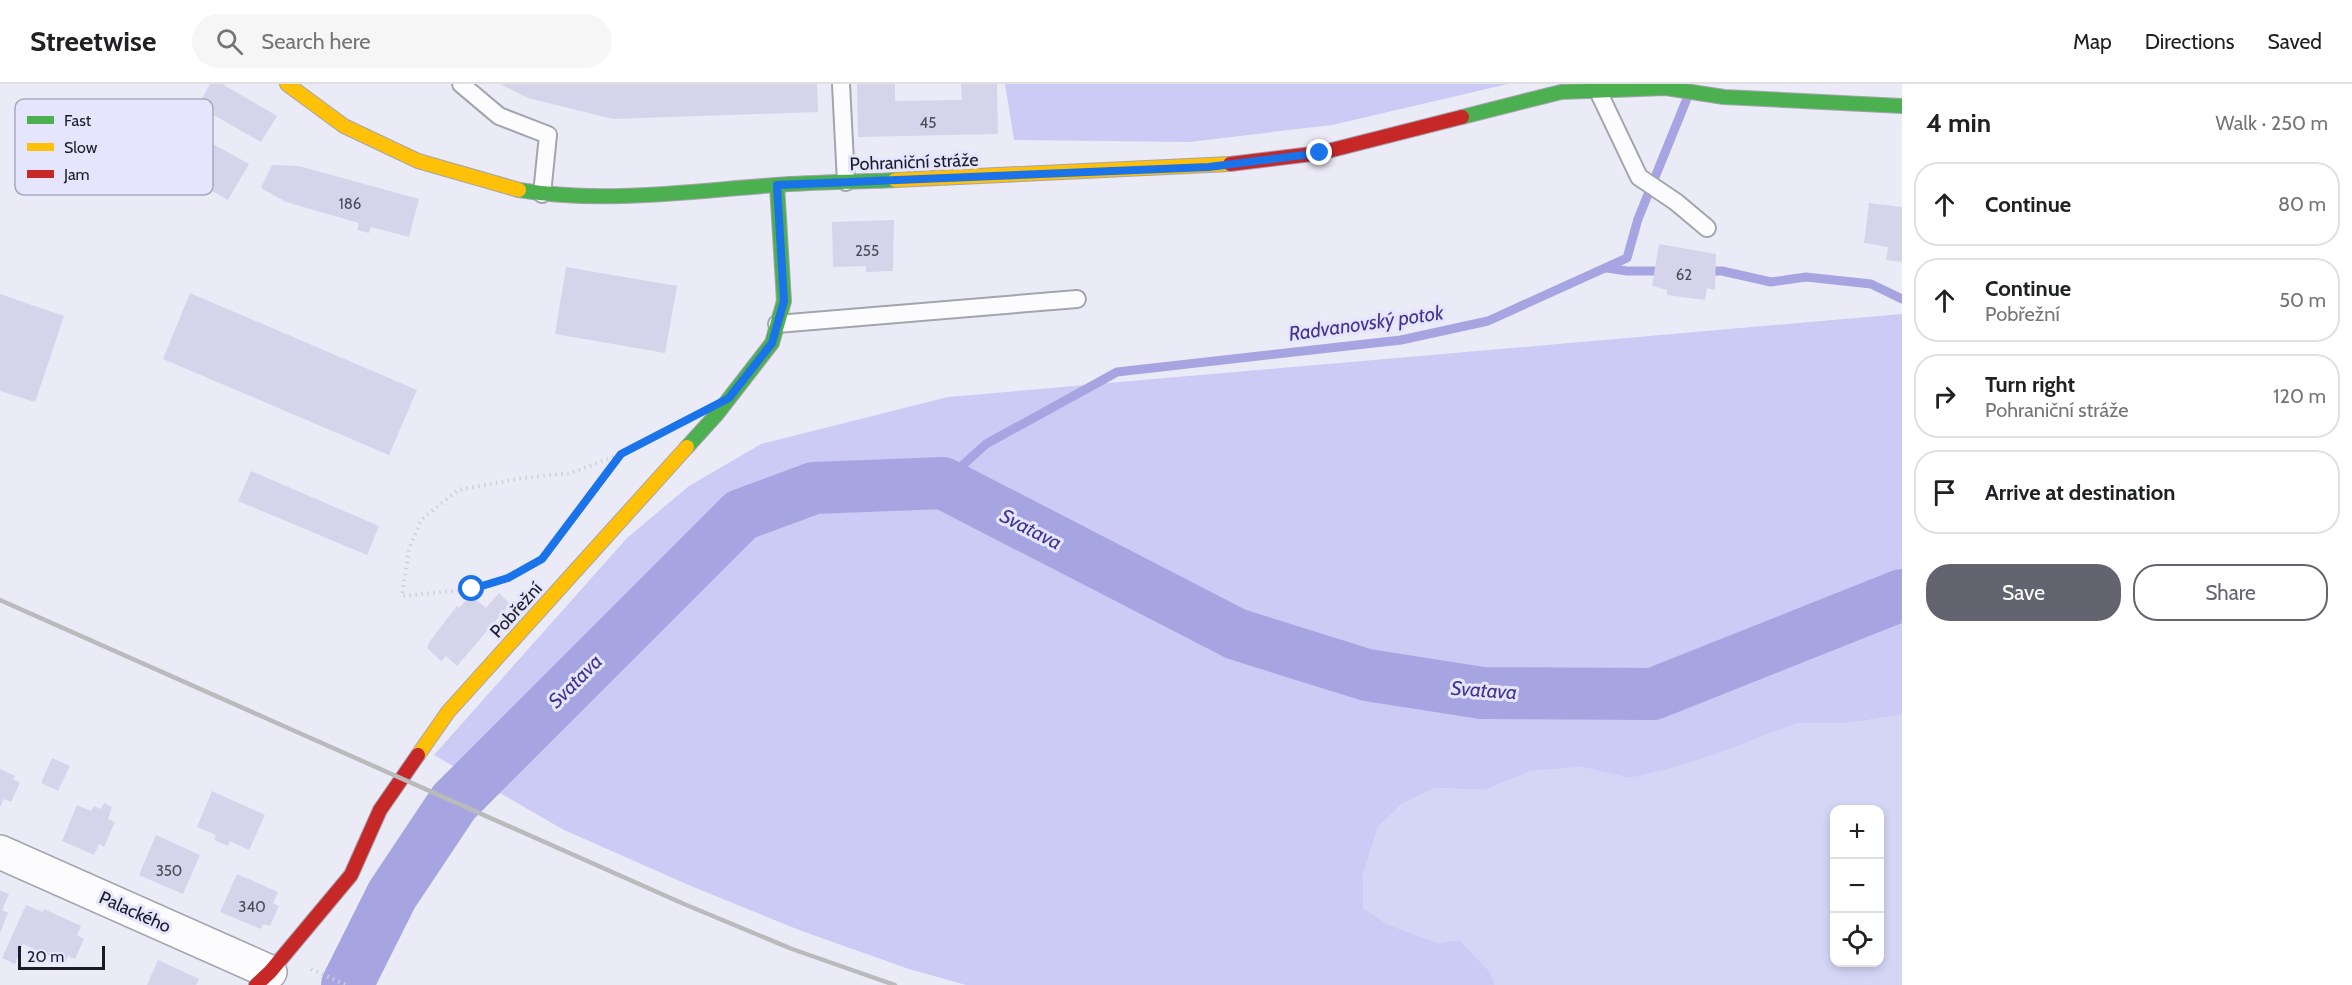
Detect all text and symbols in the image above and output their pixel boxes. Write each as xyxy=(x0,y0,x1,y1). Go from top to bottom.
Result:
search box xyxy=(192,14,612,68)
text: Streetwise xyxy=(30,24,156,58)
icon: search xyxy=(213,25,246,58)
text: Search here xyxy=(261,28,371,55)
text: Map xyxy=(2073,29,2112,54)
text: Directions xyxy=(2145,29,2234,54)
text: Saved xyxy=(2267,29,2322,54)
legend xyxy=(15,99,213,195)
text: 4 min xyxy=(1926,107,1991,139)
text: Fast xyxy=(64,111,92,130)
text: Walk · 250 m xyxy=(2216,111,2328,135)
house number: 45 xyxy=(920,114,936,132)
text: Slow xyxy=(64,138,98,157)
route end xyxy=(1306,139,1332,165)
street label: Pohraniční stráže xyxy=(849,149,979,175)
text: Jam xyxy=(63,165,90,184)
icon: ahead xyxy=(1928,188,1961,221)
text: Continue xyxy=(1985,191,2071,218)
text: 80 m xyxy=(2278,192,2326,216)
house number: 186 xyxy=(339,195,361,213)
house number: 255 xyxy=(855,242,879,260)
house number: 62 xyxy=(1676,266,1692,284)
text: Continue xyxy=(1985,275,2071,302)
icon: ahead xyxy=(1928,284,1961,317)
text: 50 m xyxy=(2279,288,2326,312)
water label: Radvanovský potok xyxy=(1287,300,1446,346)
text: Pobřežní xyxy=(1985,302,2060,326)
text: Turn right xyxy=(1985,371,2075,398)
icon: right xyxy=(1928,380,1961,413)
text: 120 m xyxy=(2273,384,2326,408)
text: Pohraniční stráže xyxy=(1985,398,2128,422)
icon: arrive xyxy=(1928,476,1961,509)
text: Arrive at destination xyxy=(1985,479,2175,506)
water label: Svatava xyxy=(996,503,1066,555)
button: Save xyxy=(1926,564,2121,621)
button: Share xyxy=(2133,564,2328,621)
route start xyxy=(458,575,484,601)
street label: Pobřežní xyxy=(485,578,547,642)
water label: Svatava xyxy=(543,649,607,713)
water label: Svatava xyxy=(1450,676,1518,704)
map controls xyxy=(1830,805,1884,967)
button: + xyxy=(1830,805,1884,859)
button: − xyxy=(1830,859,1884,913)
house number: 350 xyxy=(156,862,182,880)
street label: Palackého xyxy=(96,886,174,938)
house number: 340 xyxy=(238,898,266,916)
button: locate xyxy=(1830,913,1884,967)
scale bar xyxy=(18,943,105,970)
text: 20 m xyxy=(27,947,64,966)

